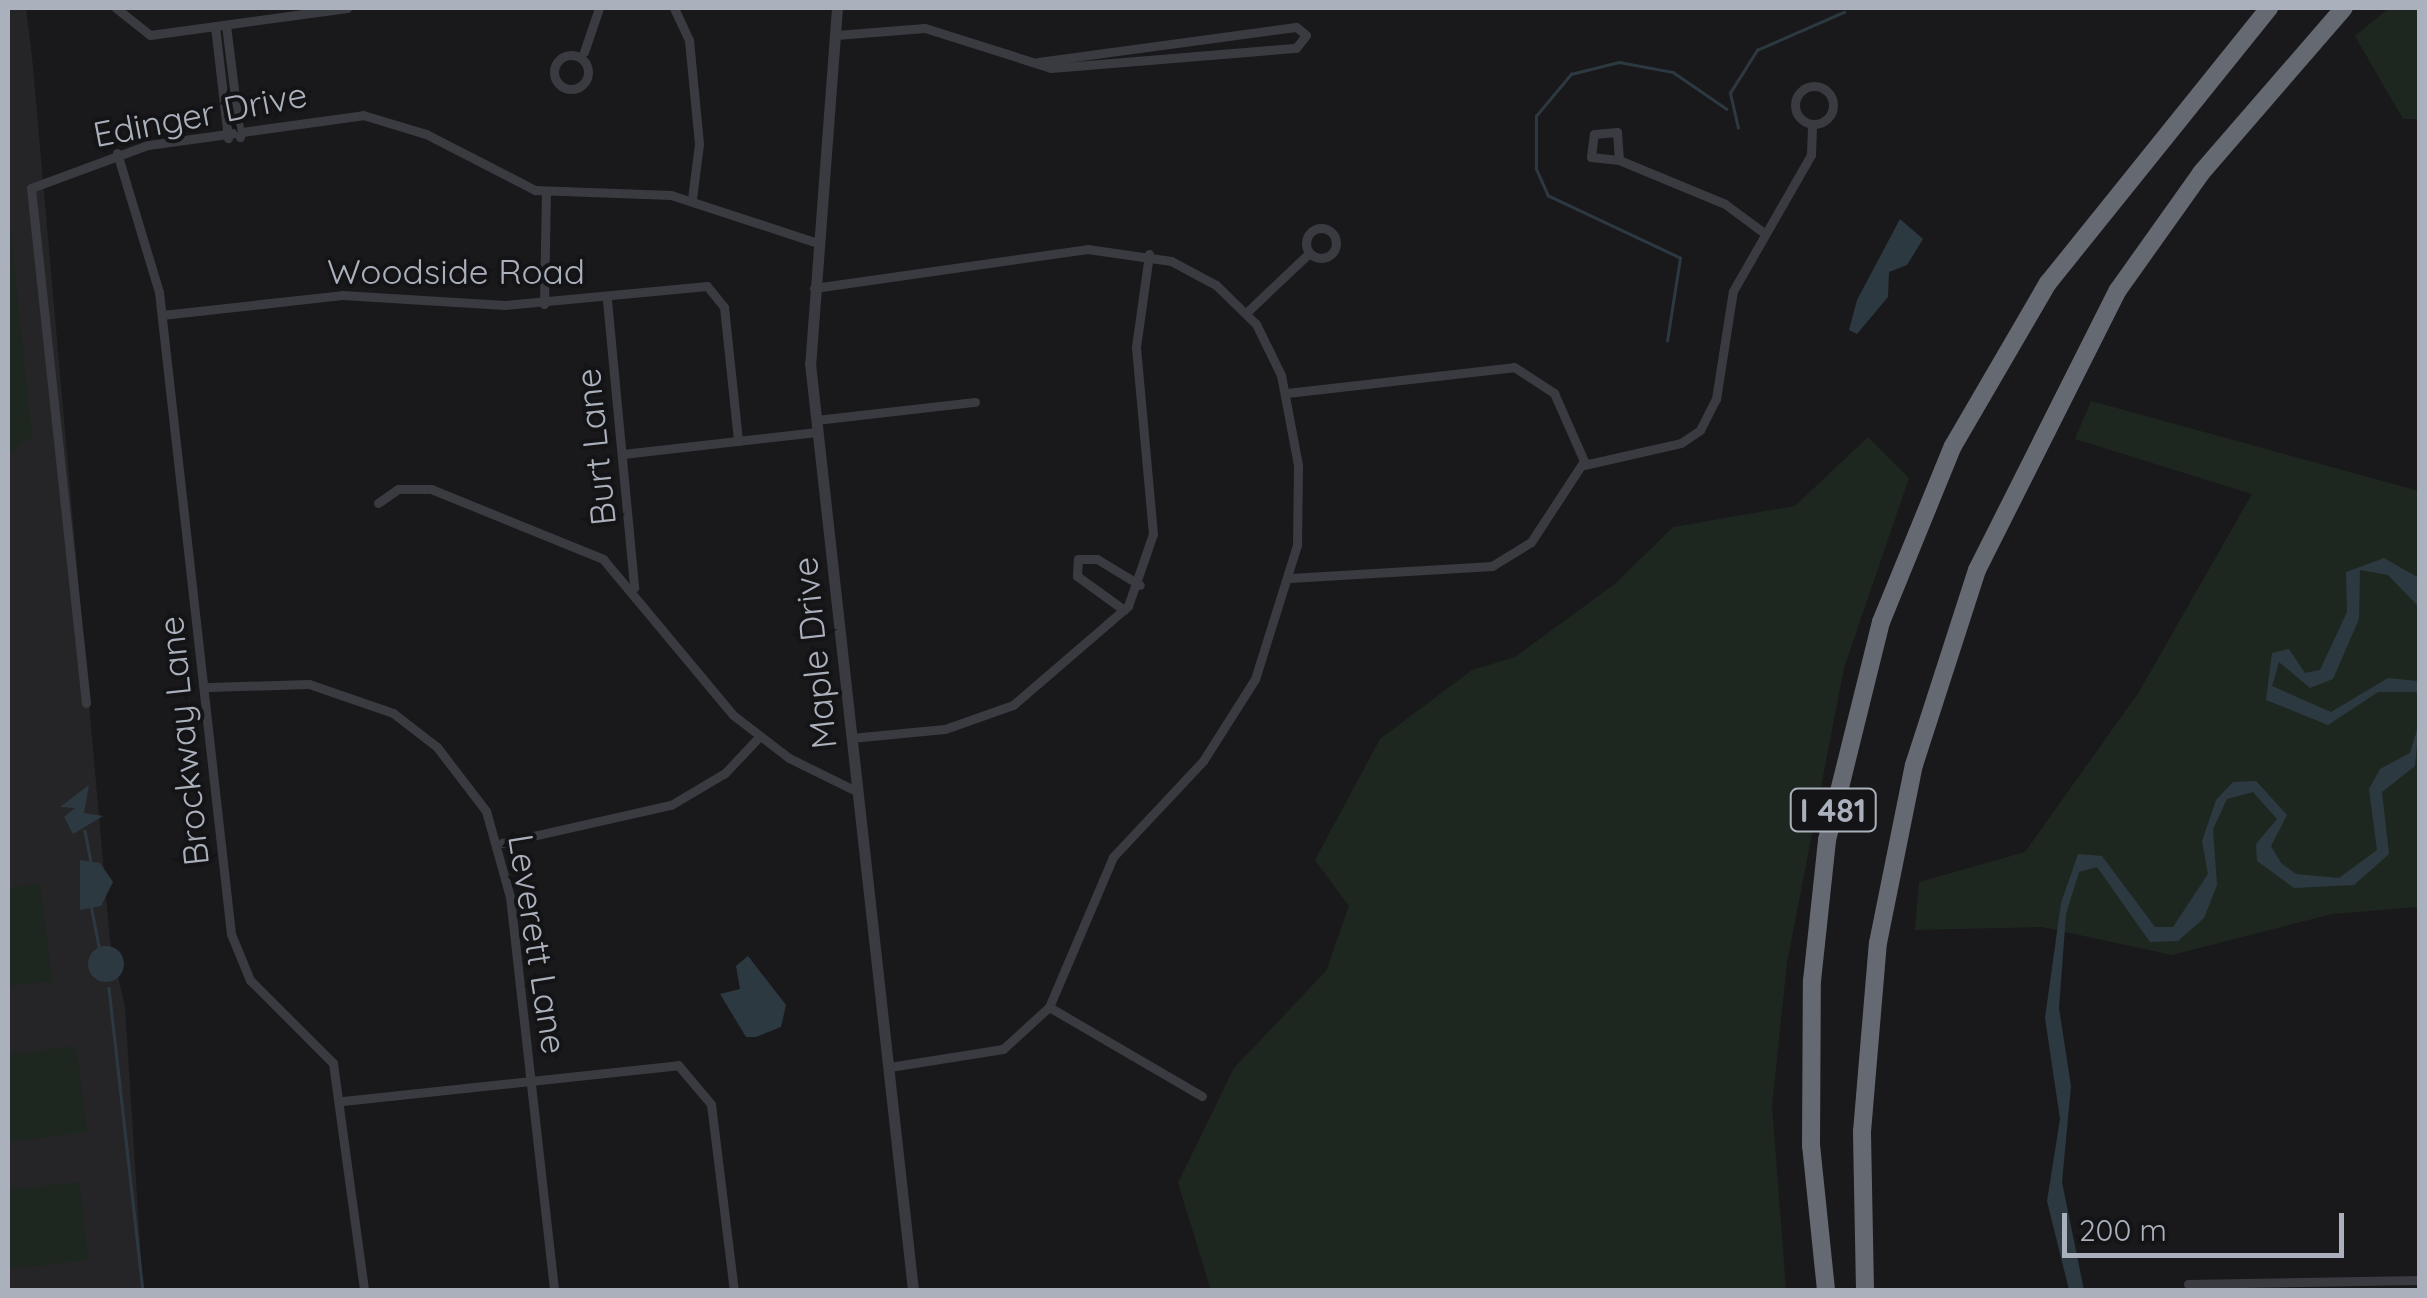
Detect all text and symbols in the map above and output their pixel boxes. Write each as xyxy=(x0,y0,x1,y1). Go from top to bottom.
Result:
street label: Edinger Drive xyxy=(90,73,310,155)
street label: Woodside Road xyxy=(327,250,585,292)
street label: Burt Lane xyxy=(566,367,624,527)
street label: Maple Drive xyxy=(783,555,845,751)
street label: Brockway Lane xyxy=(149,614,217,868)
road number: I 481 xyxy=(1788,783,1878,837)
street label: Leverett Lane xyxy=(500,831,576,1057)
scale bar xyxy=(2067,1193,2350,1255)
text: 200 m xyxy=(2079,1211,2167,1249)

